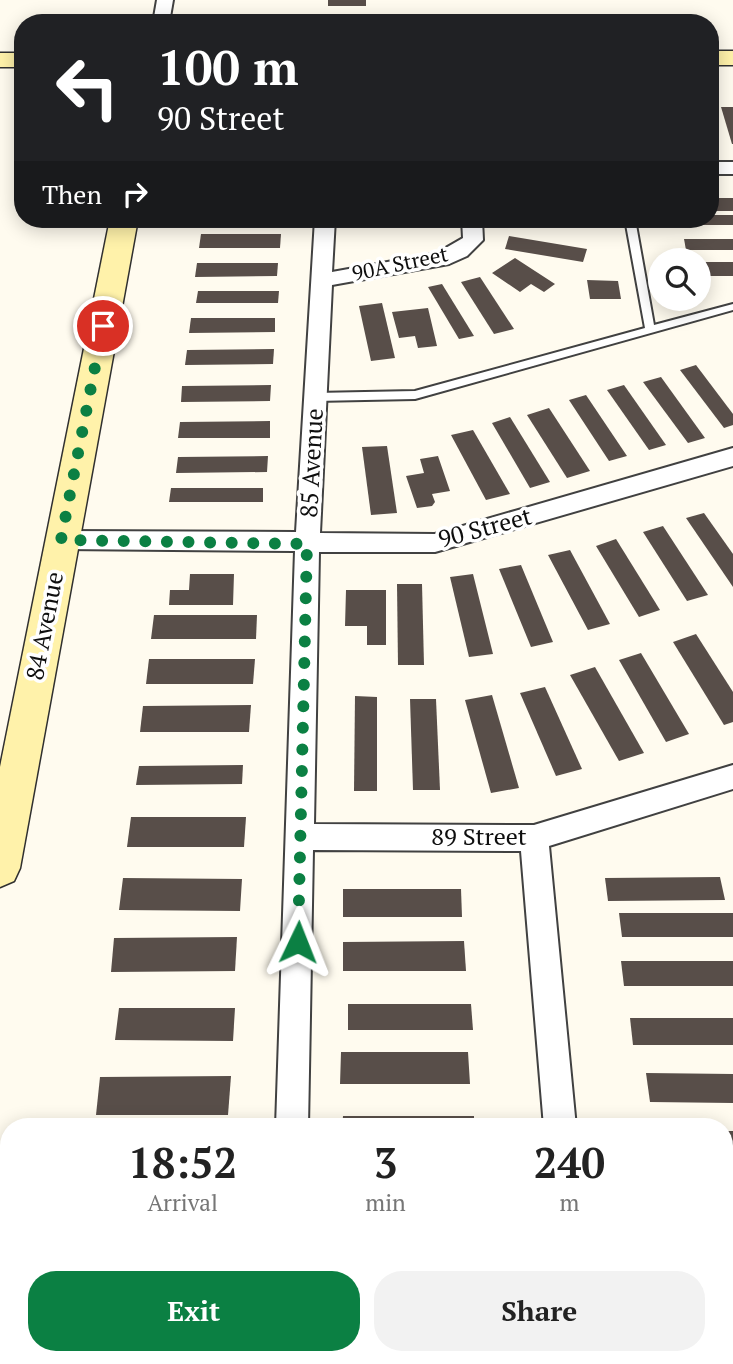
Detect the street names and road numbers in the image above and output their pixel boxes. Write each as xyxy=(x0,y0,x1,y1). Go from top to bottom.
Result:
street label: 90A Street xyxy=(349,239,451,287)
street label: 85 Avenue xyxy=(292,407,330,518)
street label: 90 Street xyxy=(434,499,535,555)
street label: 84 Avenue xyxy=(18,569,70,683)
street label: 89 Street xyxy=(431,820,527,852)

